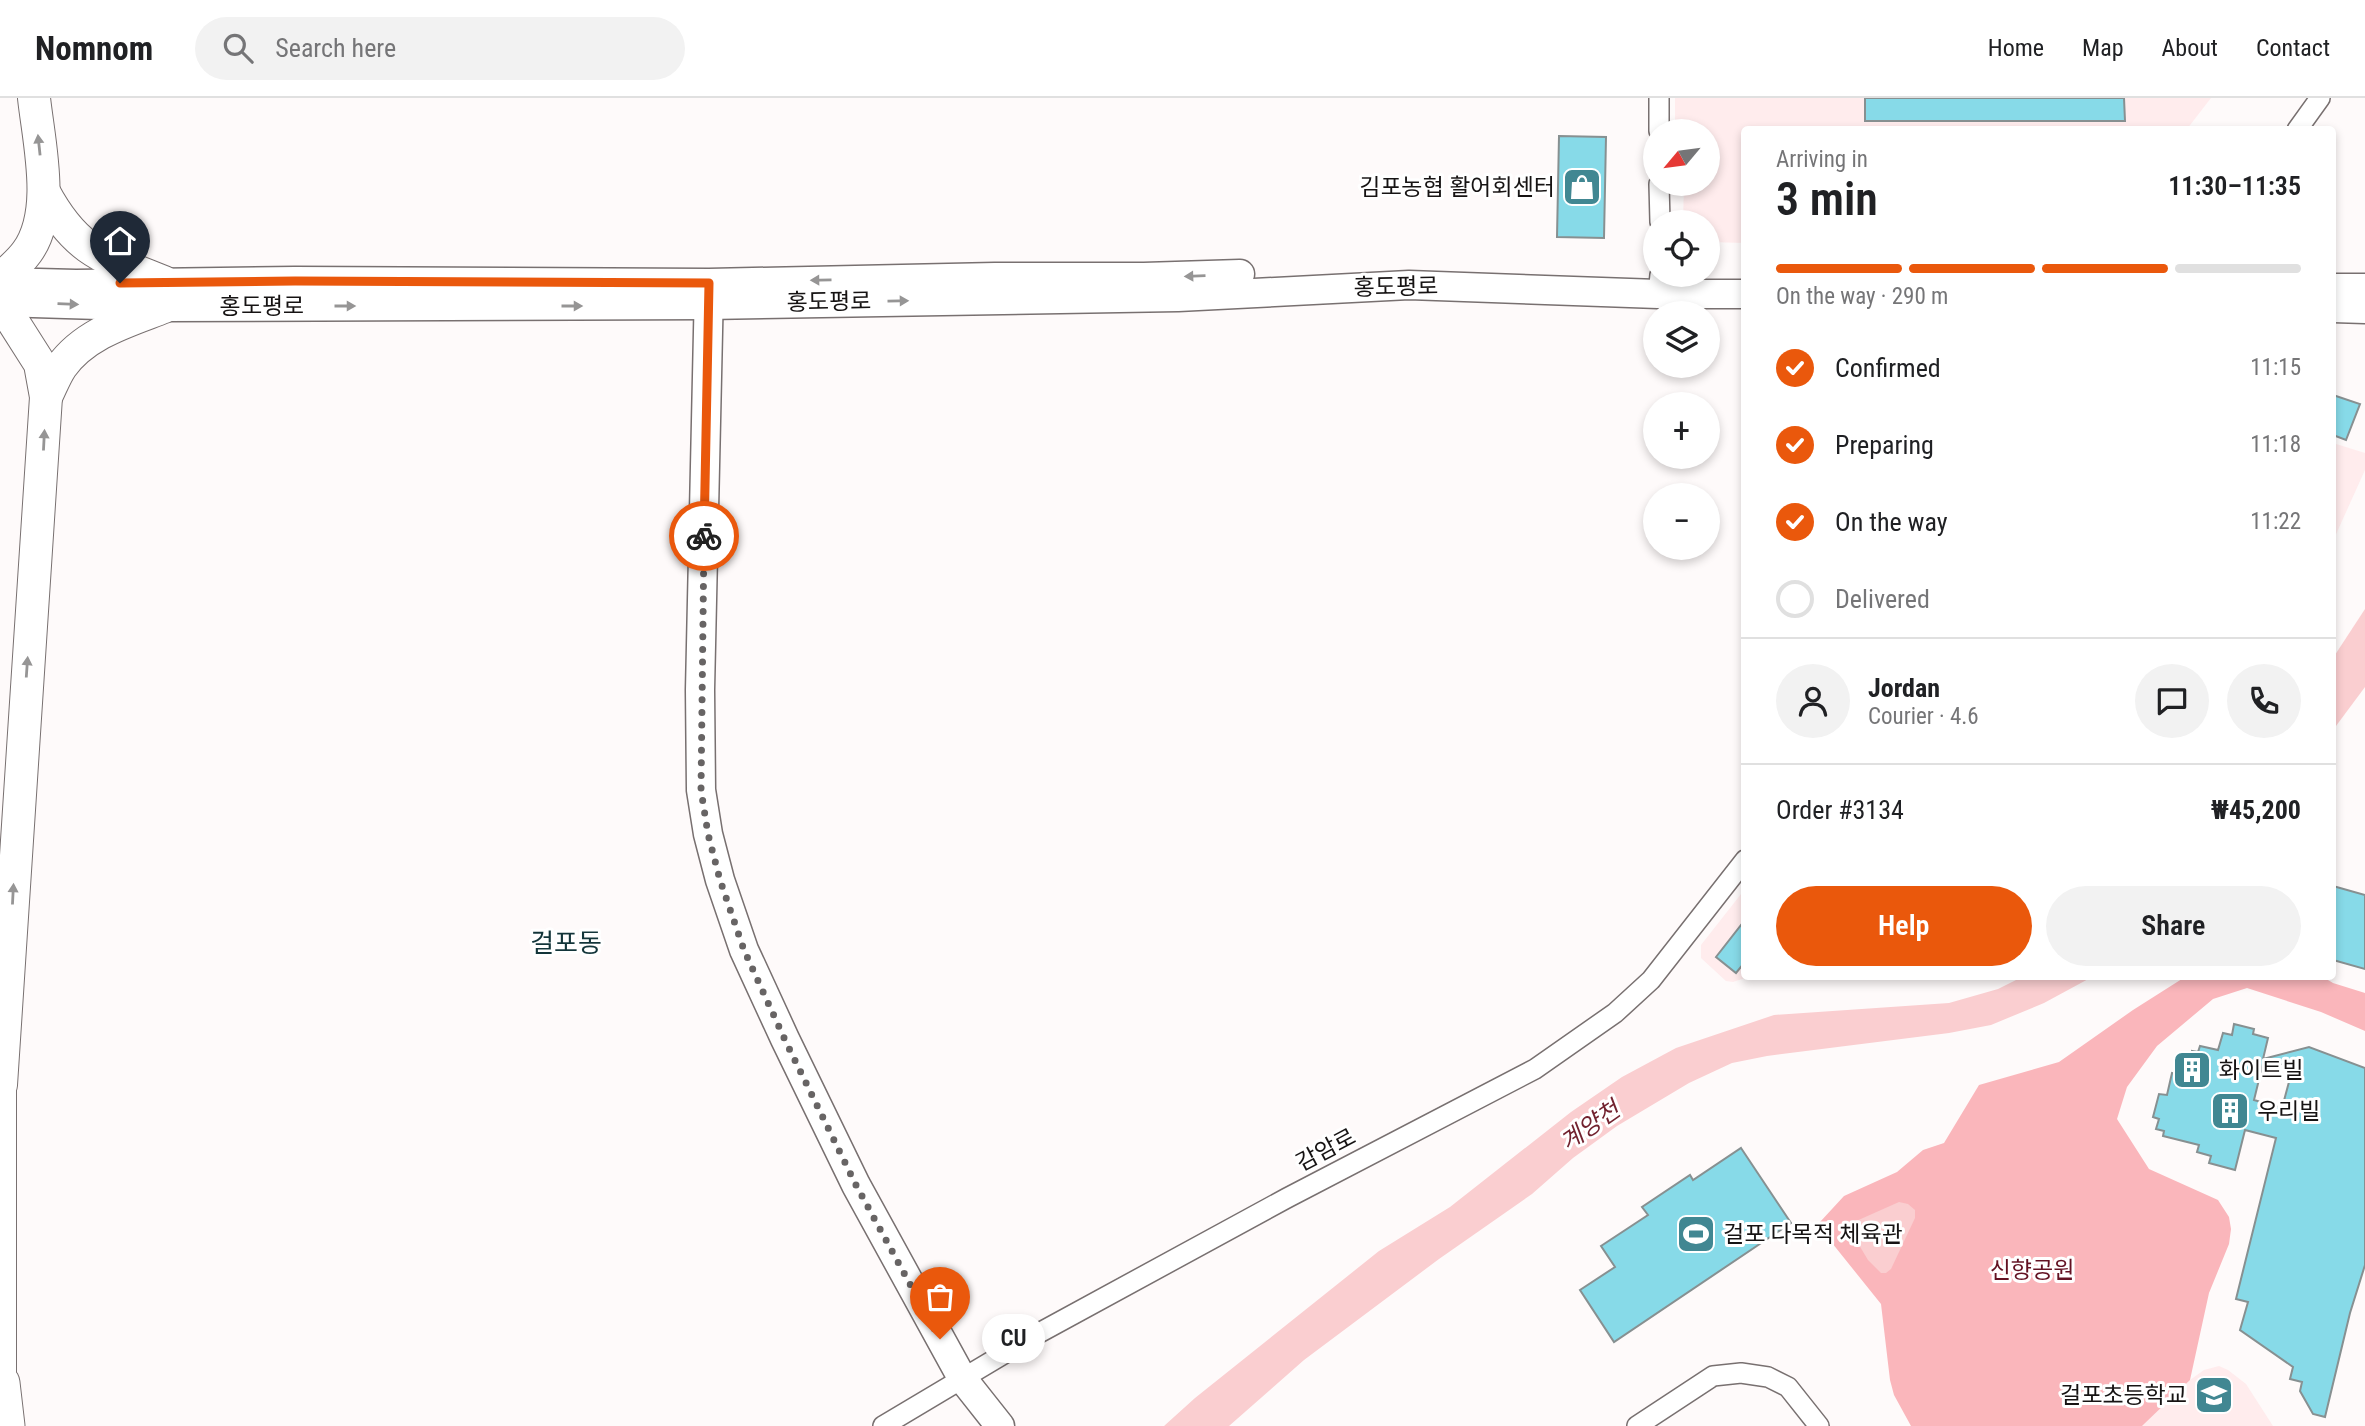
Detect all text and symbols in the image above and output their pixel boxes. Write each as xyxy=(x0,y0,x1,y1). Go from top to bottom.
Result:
search box xyxy=(195,17,685,80)
text: Nomnom xyxy=(35,29,153,68)
icon: search xyxy=(219,29,257,67)
text: Search here xyxy=(275,33,396,63)
text: Home xyxy=(1988,34,2044,62)
text: Map xyxy=(2082,34,2124,62)
text: About xyxy=(2162,34,2218,62)
text: Contact xyxy=(2256,34,2330,62)
north arrow xyxy=(1643,119,1720,196)
map controls xyxy=(1643,119,1720,560)
one-way arrow xyxy=(34,134,45,156)
text: Arriving in xyxy=(1776,146,1868,173)
shop icon: 김포농협 활어회센터 xyxy=(1561,166,1603,208)
text: 11:30–11:35 xyxy=(2168,171,2301,201)
text: 3 min xyxy=(1776,172,1878,226)
place label: 김포농협 활어회센터 xyxy=(1359,174,1555,201)
button: locate xyxy=(1643,210,1720,287)
pin xyxy=(90,211,150,283)
icon: home xyxy=(101,222,139,260)
one-way arrow xyxy=(1184,270,1206,281)
street label: 홍도평로 xyxy=(1353,273,1439,301)
one-way arrow xyxy=(810,275,832,286)
text: On the way · 290 m xyxy=(1776,283,1948,310)
street label: 홍도평로 xyxy=(786,288,872,316)
street label: 홍도평로 xyxy=(220,293,304,320)
one-way arrow xyxy=(887,295,909,307)
one-way arrow xyxy=(57,298,79,309)
one-way arrow xyxy=(334,300,356,312)
one-way arrow xyxy=(561,300,583,312)
button: layers xyxy=(1643,301,1720,378)
icon: check xyxy=(1776,349,1814,387)
text: Confirmed xyxy=(1835,353,1941,383)
text: 11:15 xyxy=(2250,354,2301,381)
button: + xyxy=(1643,392,1720,469)
icon: check xyxy=(1776,426,1814,464)
one-way arrow xyxy=(39,429,50,451)
text: Preparing xyxy=(1835,430,1934,460)
text: 11:18 xyxy=(2250,431,2301,458)
button: − xyxy=(1643,483,1720,560)
courier xyxy=(669,501,739,571)
icon: check xyxy=(1776,503,1814,541)
text: On the way xyxy=(1835,507,1948,537)
text: 11:22 xyxy=(2250,508,2301,535)
icon: bike xyxy=(685,517,723,555)
text: Delivered xyxy=(1835,584,1930,614)
one-way arrow xyxy=(22,656,33,678)
button: person xyxy=(1776,664,1850,738)
button: chat xyxy=(2135,664,2209,738)
button: phone xyxy=(2227,664,2301,738)
text: Jordan xyxy=(1868,673,1940,703)
text: Courier · 4.6 xyxy=(1868,703,1979,730)
text: Order #3134 xyxy=(1776,795,1904,825)
text: ₩45,200 xyxy=(2211,795,2301,825)
one-way arrow xyxy=(8,883,19,905)
button: Help xyxy=(1776,886,2032,966)
button: Share xyxy=(2046,886,2301,966)
district label: 걸포동 xyxy=(530,928,602,958)
building icon: 화이트빌 xyxy=(2171,1049,2213,1091)
place label: 화이트빌 xyxy=(2219,1057,2304,1084)
building icon: 우리빌 xyxy=(2209,1090,2251,1132)
water label: 계양천 xyxy=(1555,1094,1628,1156)
place label: 우리빌 xyxy=(2257,1098,2320,1125)
street label: 감암로 xyxy=(1292,1123,1360,1177)
sports icon: 걸포 다목적 체육관 xyxy=(1675,1213,1717,1255)
place label: 걸포 다목적 체육관 xyxy=(1723,1221,1903,1248)
park label: 신향공원 xyxy=(1990,1257,2074,1284)
pin xyxy=(910,1267,970,1339)
icon: bag xyxy=(921,1278,959,1316)
callout: CU xyxy=(982,1314,1045,1364)
text: CU xyxy=(1000,1325,1027,1352)
school or university icon: 걸포초등학교 xyxy=(2193,1374,2235,1416)
place label: 걸포초등학교 xyxy=(2060,1382,2187,1409)

